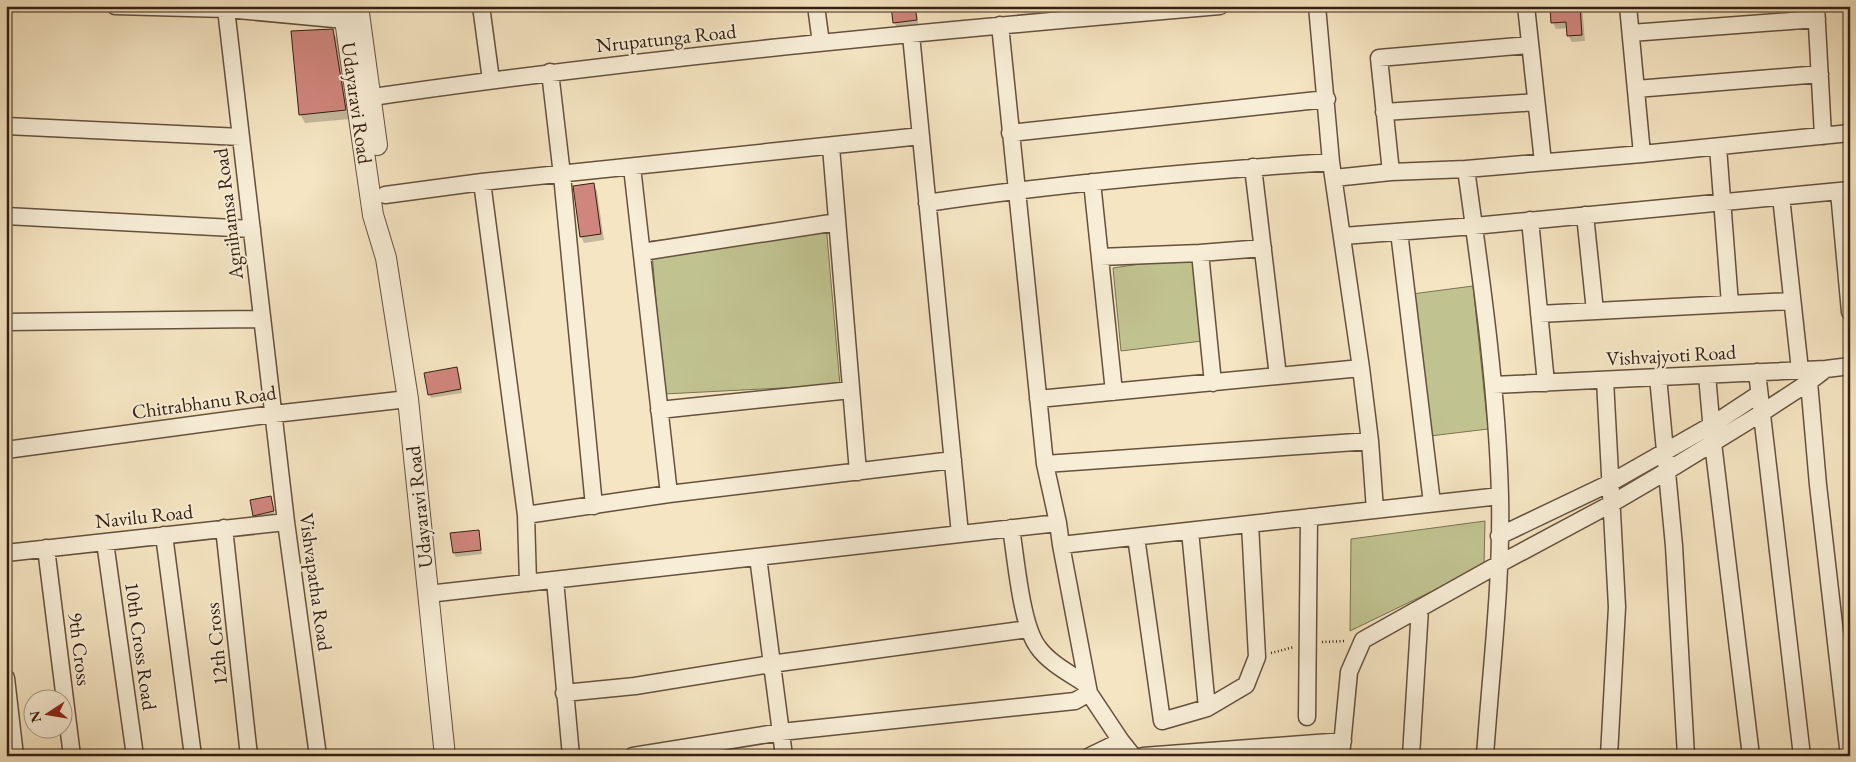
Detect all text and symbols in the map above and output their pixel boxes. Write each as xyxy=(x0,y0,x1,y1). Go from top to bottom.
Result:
street label: Nrupatunga Road xyxy=(595,18,738,58)
street label: Udayaravi Road xyxy=(336,40,379,167)
street label: Agnihamsa Road xyxy=(207,146,249,282)
street label: Vishvajyoti Road xyxy=(1605,339,1738,371)
street label: Chitrabhanu Road xyxy=(130,379,279,425)
street label: Udayaravi Road xyxy=(400,444,438,569)
street label: Navilu Road xyxy=(94,498,195,534)
street label: Vishvapatha Road xyxy=(293,511,339,654)
street label: 10th Cross Road xyxy=(119,580,163,713)
street label: 12th Cross xyxy=(199,601,233,687)
street label: 9th Cross xyxy=(63,611,97,687)
north arrow xyxy=(22,690,72,740)
text: N xyxy=(25,709,45,724)

